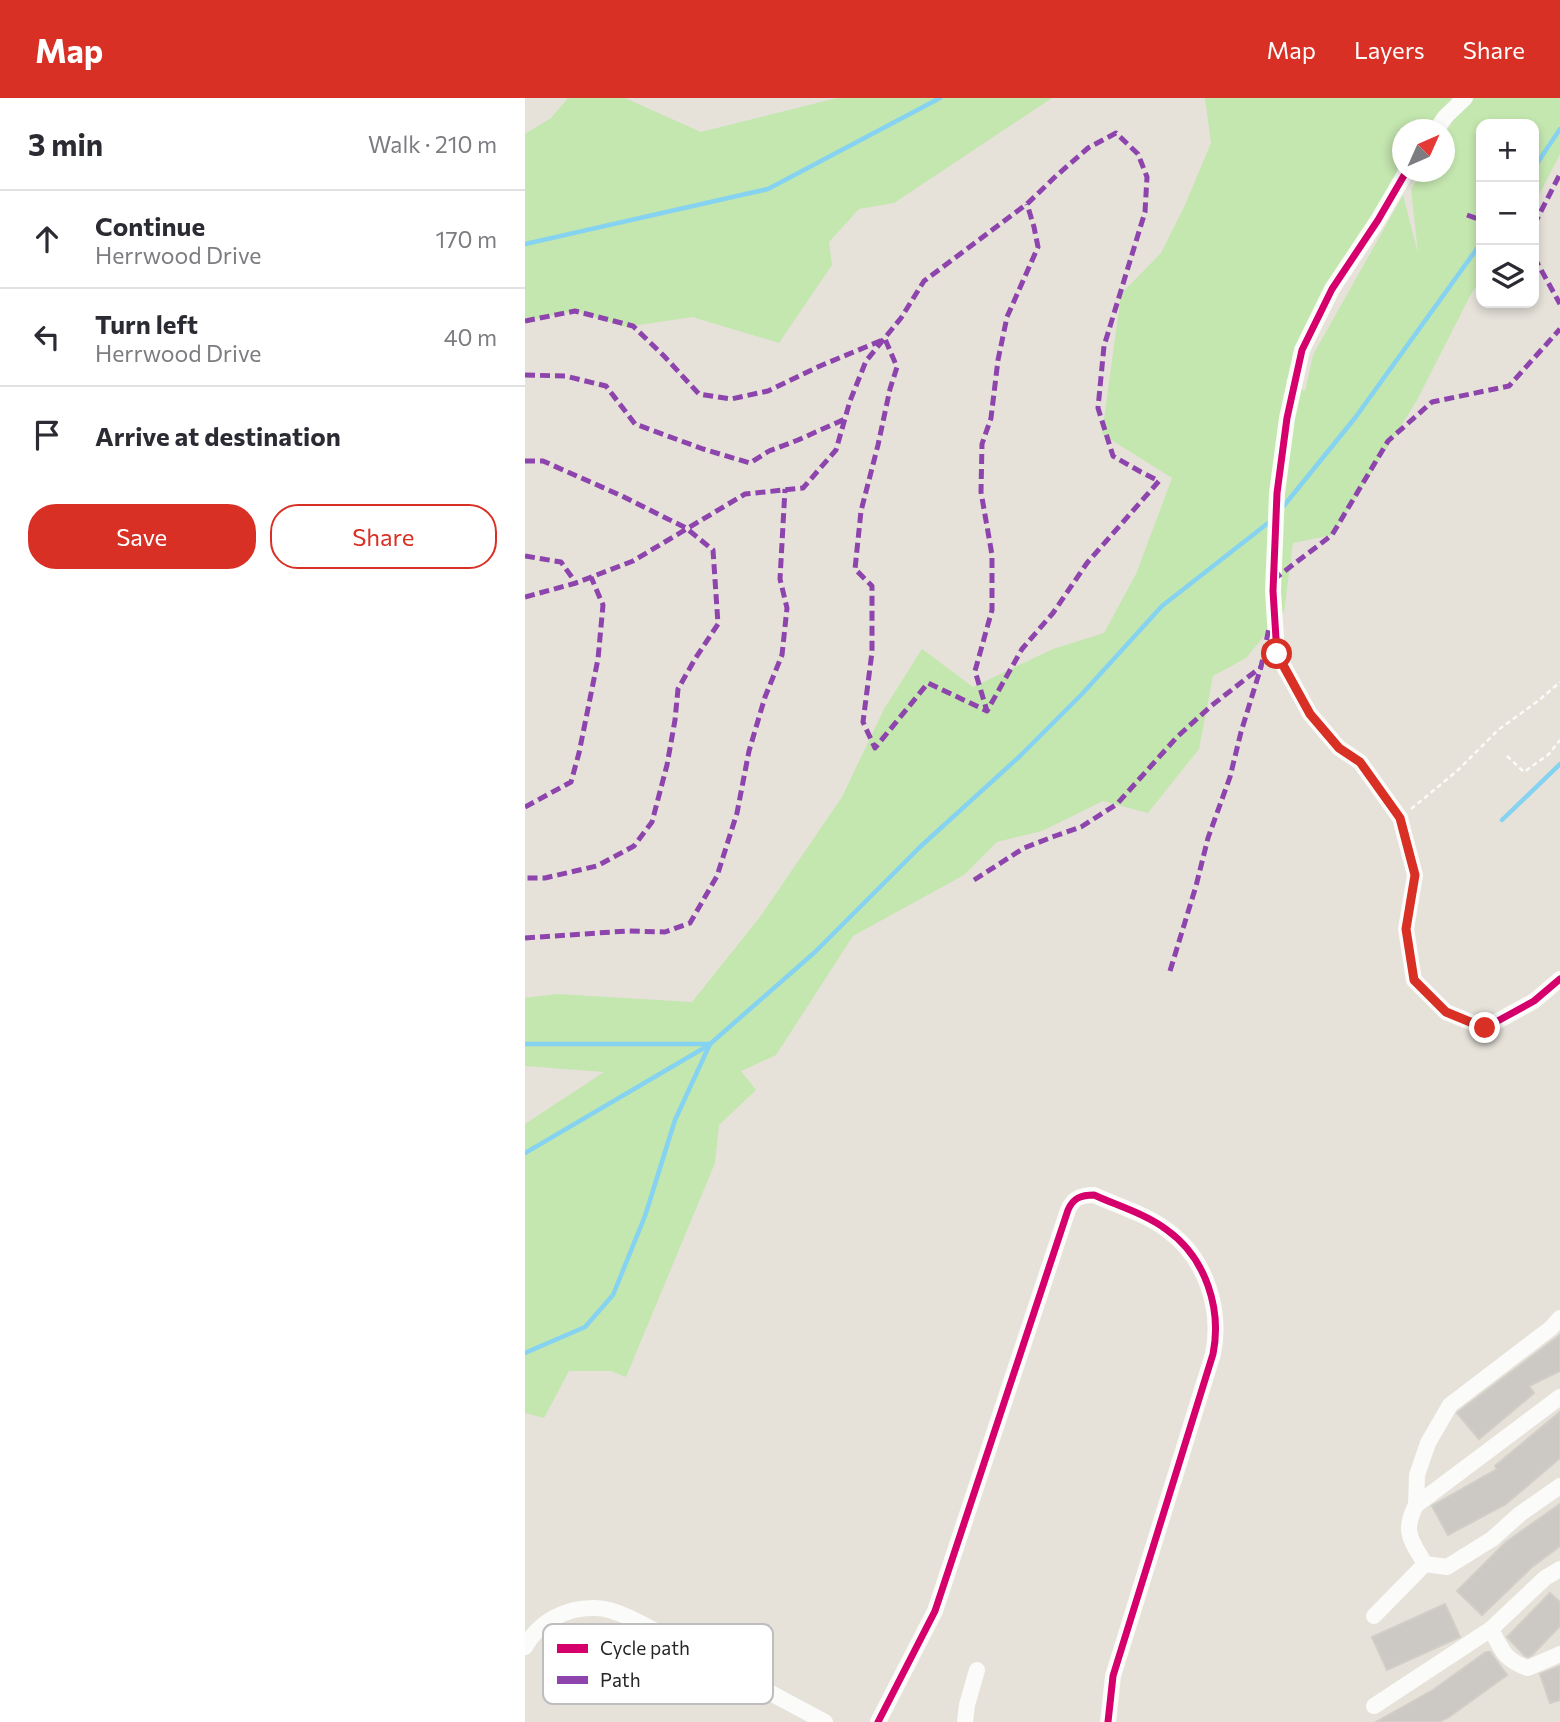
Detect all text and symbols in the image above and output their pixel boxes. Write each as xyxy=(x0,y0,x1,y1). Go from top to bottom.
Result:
text: Map xyxy=(35,29,103,70)
text: Map xyxy=(1267,35,1316,64)
text: Layers xyxy=(1354,35,1425,64)
text: Share xyxy=(1463,35,1525,64)
north arrow xyxy=(1392,119,1455,182)
map controls xyxy=(1476,119,1539,308)
button: + xyxy=(1476,119,1539,182)
text: 3 min xyxy=(28,125,103,162)
text: Walk · 210 m xyxy=(368,130,497,158)
button: − xyxy=(1476,182,1539,245)
text: Continue xyxy=(95,210,205,241)
icon: ahead xyxy=(28,220,66,258)
text: 170 m xyxy=(436,225,497,253)
text: Herrwood Drive xyxy=(95,241,261,269)
button: layers xyxy=(1476,245,1539,308)
text: Turn left xyxy=(95,308,198,339)
icon: left xyxy=(28,318,66,356)
text: 40 m xyxy=(444,323,497,351)
text: Herrwood Drive xyxy=(95,339,261,367)
icon: arrive xyxy=(28,416,66,454)
text: Arrive at destination xyxy=(95,420,341,451)
button: Save xyxy=(28,504,256,569)
button: Share xyxy=(270,504,497,569)
route start xyxy=(1261,638,1292,669)
route end xyxy=(1469,1012,1500,1043)
legend xyxy=(543,1624,773,1704)
text: Cycle path xyxy=(600,1636,690,1659)
text: Path xyxy=(600,1668,641,1691)

